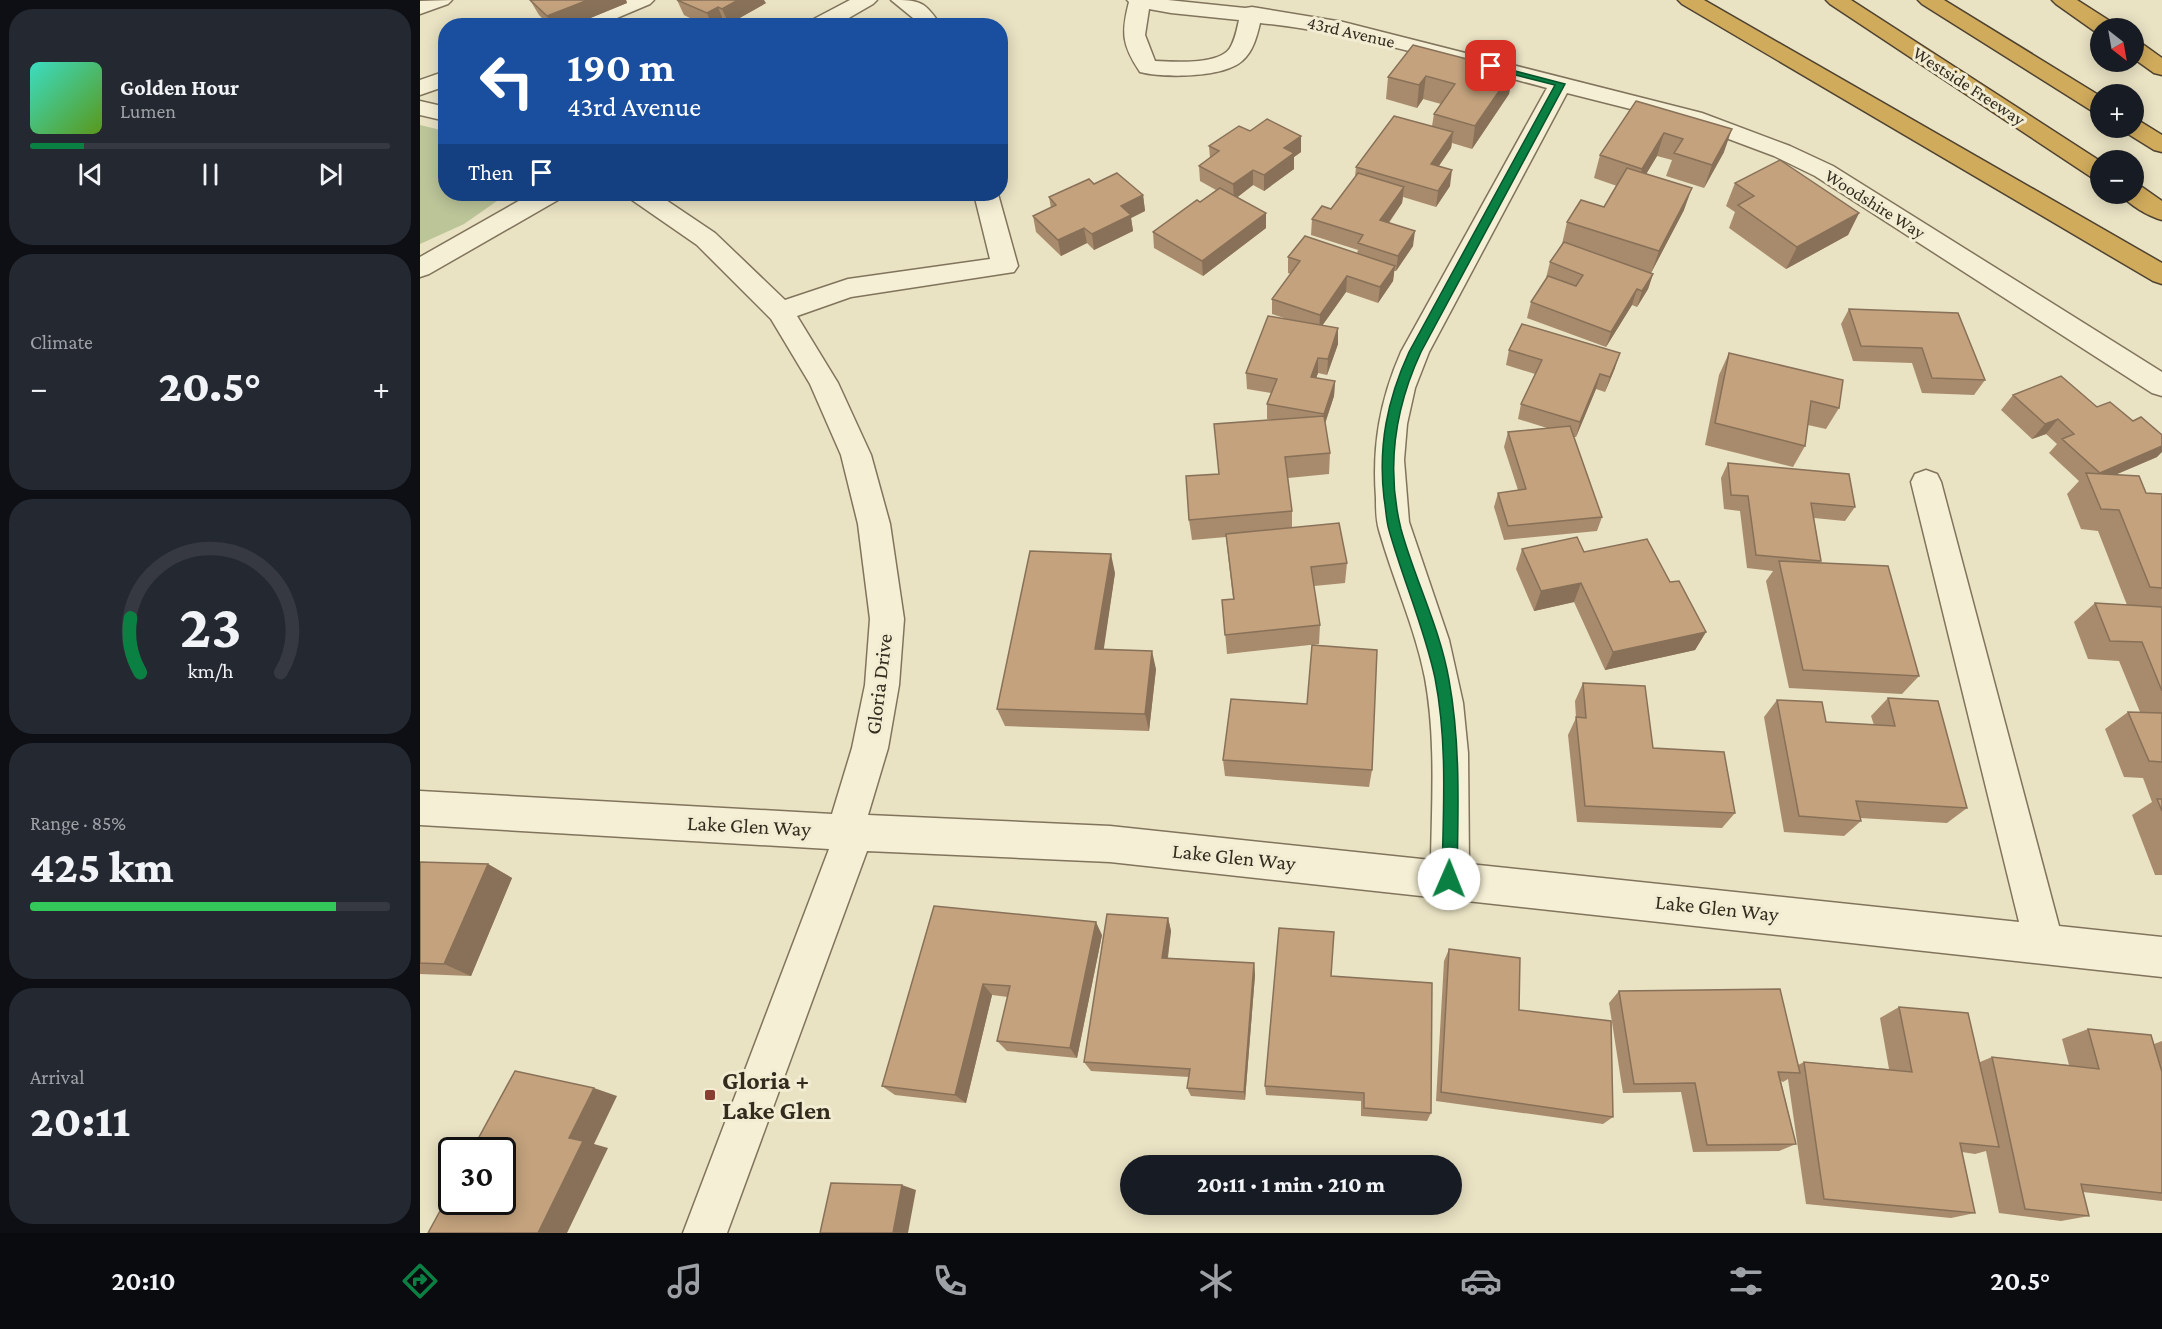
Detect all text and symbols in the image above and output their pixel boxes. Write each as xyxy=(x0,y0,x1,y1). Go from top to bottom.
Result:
street label: 43rd Avenue xyxy=(1305,12,1397,52)
north arrow xyxy=(2090,18,2144,72)
map controls xyxy=(2090,18,2144,204)
pin xyxy=(1465,40,1516,91)
icon: left xyxy=(468,42,546,120)
street label: Westside Freeway xyxy=(1909,42,2029,130)
text: 190 m xyxy=(567,43,675,90)
icon: arrive xyxy=(1474,49,1507,82)
text: Golden Hour xyxy=(120,75,239,100)
button: + xyxy=(2090,84,2144,138)
text: 43rd Avenue xyxy=(567,92,701,122)
text: Lumen xyxy=(120,100,176,122)
button: − xyxy=(2090,150,2144,204)
icon: arrive xyxy=(525,156,558,189)
icon: previous xyxy=(74,158,107,191)
icon: pause xyxy=(194,158,227,191)
icon: next xyxy=(314,158,347,191)
text: Then xyxy=(468,160,513,185)
street label: Woodshire Way xyxy=(1821,165,1929,243)
text: Climate xyxy=(30,331,93,353)
text: 20.5° xyxy=(158,361,262,411)
text: − xyxy=(30,369,47,406)
text: + xyxy=(373,369,390,406)
text: 23 xyxy=(179,592,241,661)
street label: Gloria Drive xyxy=(861,632,897,736)
text: km/h xyxy=(187,660,234,684)
street label: Lake Glen Way xyxy=(686,811,812,841)
text: Range · 85% xyxy=(30,812,126,834)
street label: Lake Glen Way xyxy=(1171,839,1297,875)
text: 425 km xyxy=(30,842,173,892)
position arrow xyxy=(1417,847,1481,911)
street label: Lake Glen Way xyxy=(1654,890,1780,926)
text: Arrival xyxy=(30,1066,84,1088)
place label: Gloria + Lake Glen xyxy=(722,1066,831,1125)
marker: Gloria + Lake Glen xyxy=(703,1088,717,1102)
text: 20:11 xyxy=(30,1096,130,1146)
speed limit sign: 30 xyxy=(438,1137,516,1215)
text: 20:11 · 1 min · 210 m xyxy=(1197,1172,1385,1197)
icon: directions xyxy=(399,1260,441,1302)
icon: music xyxy=(664,1260,706,1302)
icon: phone xyxy=(929,1260,971,1302)
icon: climate xyxy=(1195,1260,1237,1302)
icon: car xyxy=(1460,1260,1502,1302)
icon: filters xyxy=(1725,1260,1767,1302)
text: 20:10 xyxy=(112,1266,176,1296)
text: 20.5° xyxy=(1990,1266,2050,1296)

